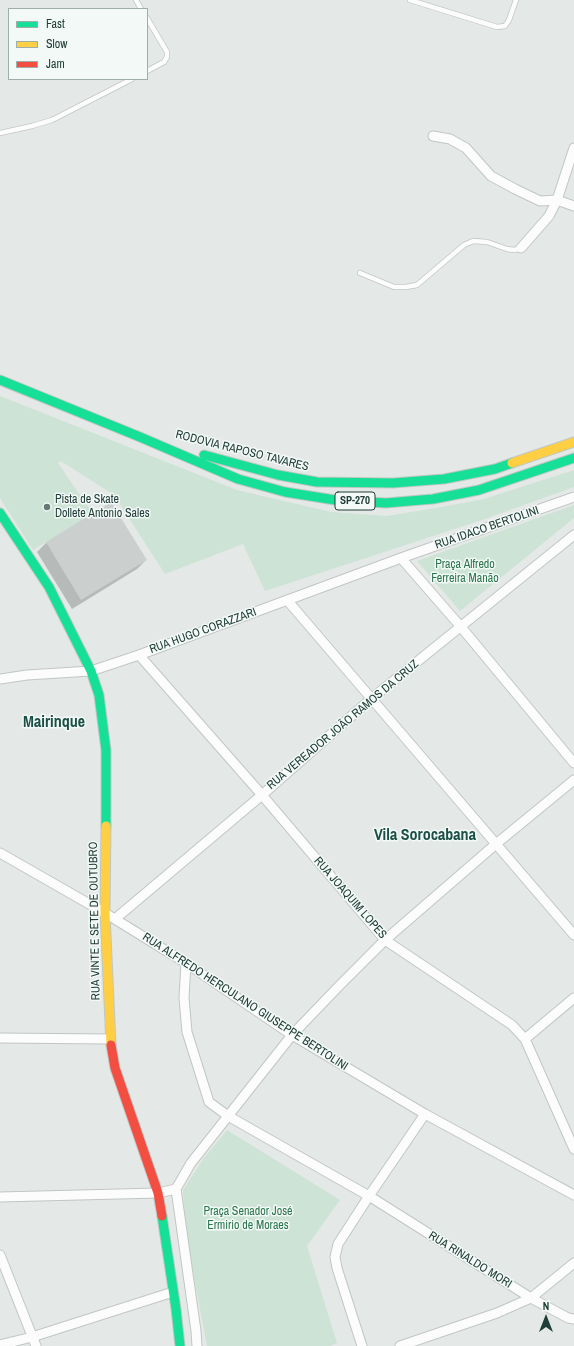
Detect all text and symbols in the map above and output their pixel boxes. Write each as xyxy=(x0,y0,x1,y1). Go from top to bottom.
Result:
legend xyxy=(8,8,148,80)
text: Fast xyxy=(46,16,65,32)
text: Slow xyxy=(46,36,67,52)
text: Jam xyxy=(46,56,65,72)
street label: RODOVIA RAPOSO TAVARES xyxy=(174,427,310,475)
road number: SP-270 xyxy=(335,492,375,510)
place label: Pista de Skate Dollete Antonio Sales xyxy=(55,493,150,521)
marker: Pista de Skate Dollete Antonio Sales xyxy=(42,502,52,512)
street label: RUA IDACO BERTOLINI xyxy=(433,503,541,553)
park label: Praça Alfredo Ferreira Manão xyxy=(431,558,499,586)
street label: RUA HUGO CORAZZARI xyxy=(148,605,258,657)
street label: RUA VEREADOR JOÃO RAMOS DA CRUZ xyxy=(264,657,422,793)
district label: Mairinque xyxy=(23,713,85,733)
district label: Vila Sorocabana xyxy=(374,826,476,846)
street label: RUA VINTE E SETE DE OUTUBRO xyxy=(86,842,104,1000)
street label: RUA JOAQUIM LOPES xyxy=(310,854,390,942)
street label: RUA ALFREDO HERCULANO GIUSEPPE BERTOLINI xyxy=(140,930,350,1074)
park label: Praça Senador José Ermirio de Moraes xyxy=(203,1205,293,1233)
street label: RUA RINALDO MORI xyxy=(426,1229,514,1291)
north arrow xyxy=(526,1298,566,1338)
text: N xyxy=(543,1299,549,1313)

